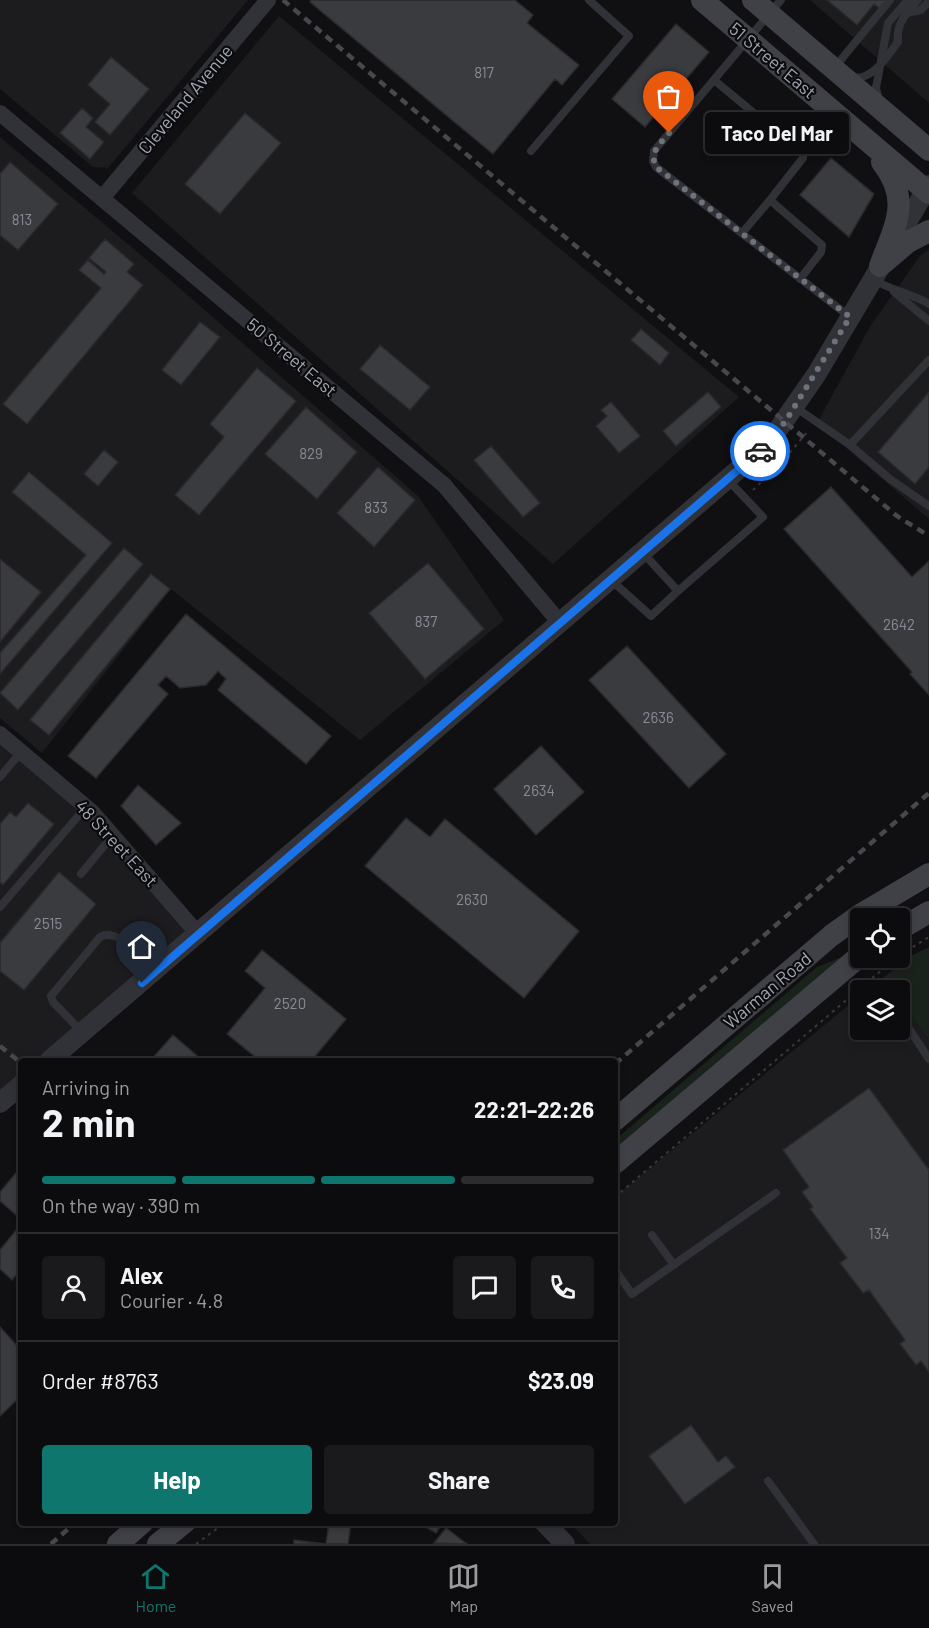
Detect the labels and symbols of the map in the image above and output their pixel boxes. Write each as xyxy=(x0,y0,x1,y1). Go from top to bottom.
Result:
street label: 51 Street East xyxy=(725,17,821,103)
street label: Cleveland Avenue xyxy=(133,40,237,158)
house number: 817 xyxy=(474,63,494,81)
pin xyxy=(643,71,694,133)
callout: Taco Del Mar xyxy=(705,112,849,154)
house number: 813 xyxy=(12,210,32,228)
street label: 50 Street East xyxy=(242,313,342,401)
courier xyxy=(730,421,790,481)
house number: 829 xyxy=(299,444,323,462)
house number: 833 xyxy=(364,498,388,516)
house number: 837 xyxy=(415,612,437,630)
house number: 2642 xyxy=(883,615,915,633)
house number: 2636 xyxy=(642,708,674,726)
house number: 2634 xyxy=(523,781,555,799)
street label: 48 Street East xyxy=(71,795,163,891)
house number: 2630 xyxy=(456,890,488,908)
house number: 2515 xyxy=(34,914,62,932)
pin xyxy=(116,921,167,983)
street label: Warman Road xyxy=(719,947,815,1033)
house number: 2520 xyxy=(274,994,306,1012)
house number: 134 xyxy=(868,1224,890,1242)

